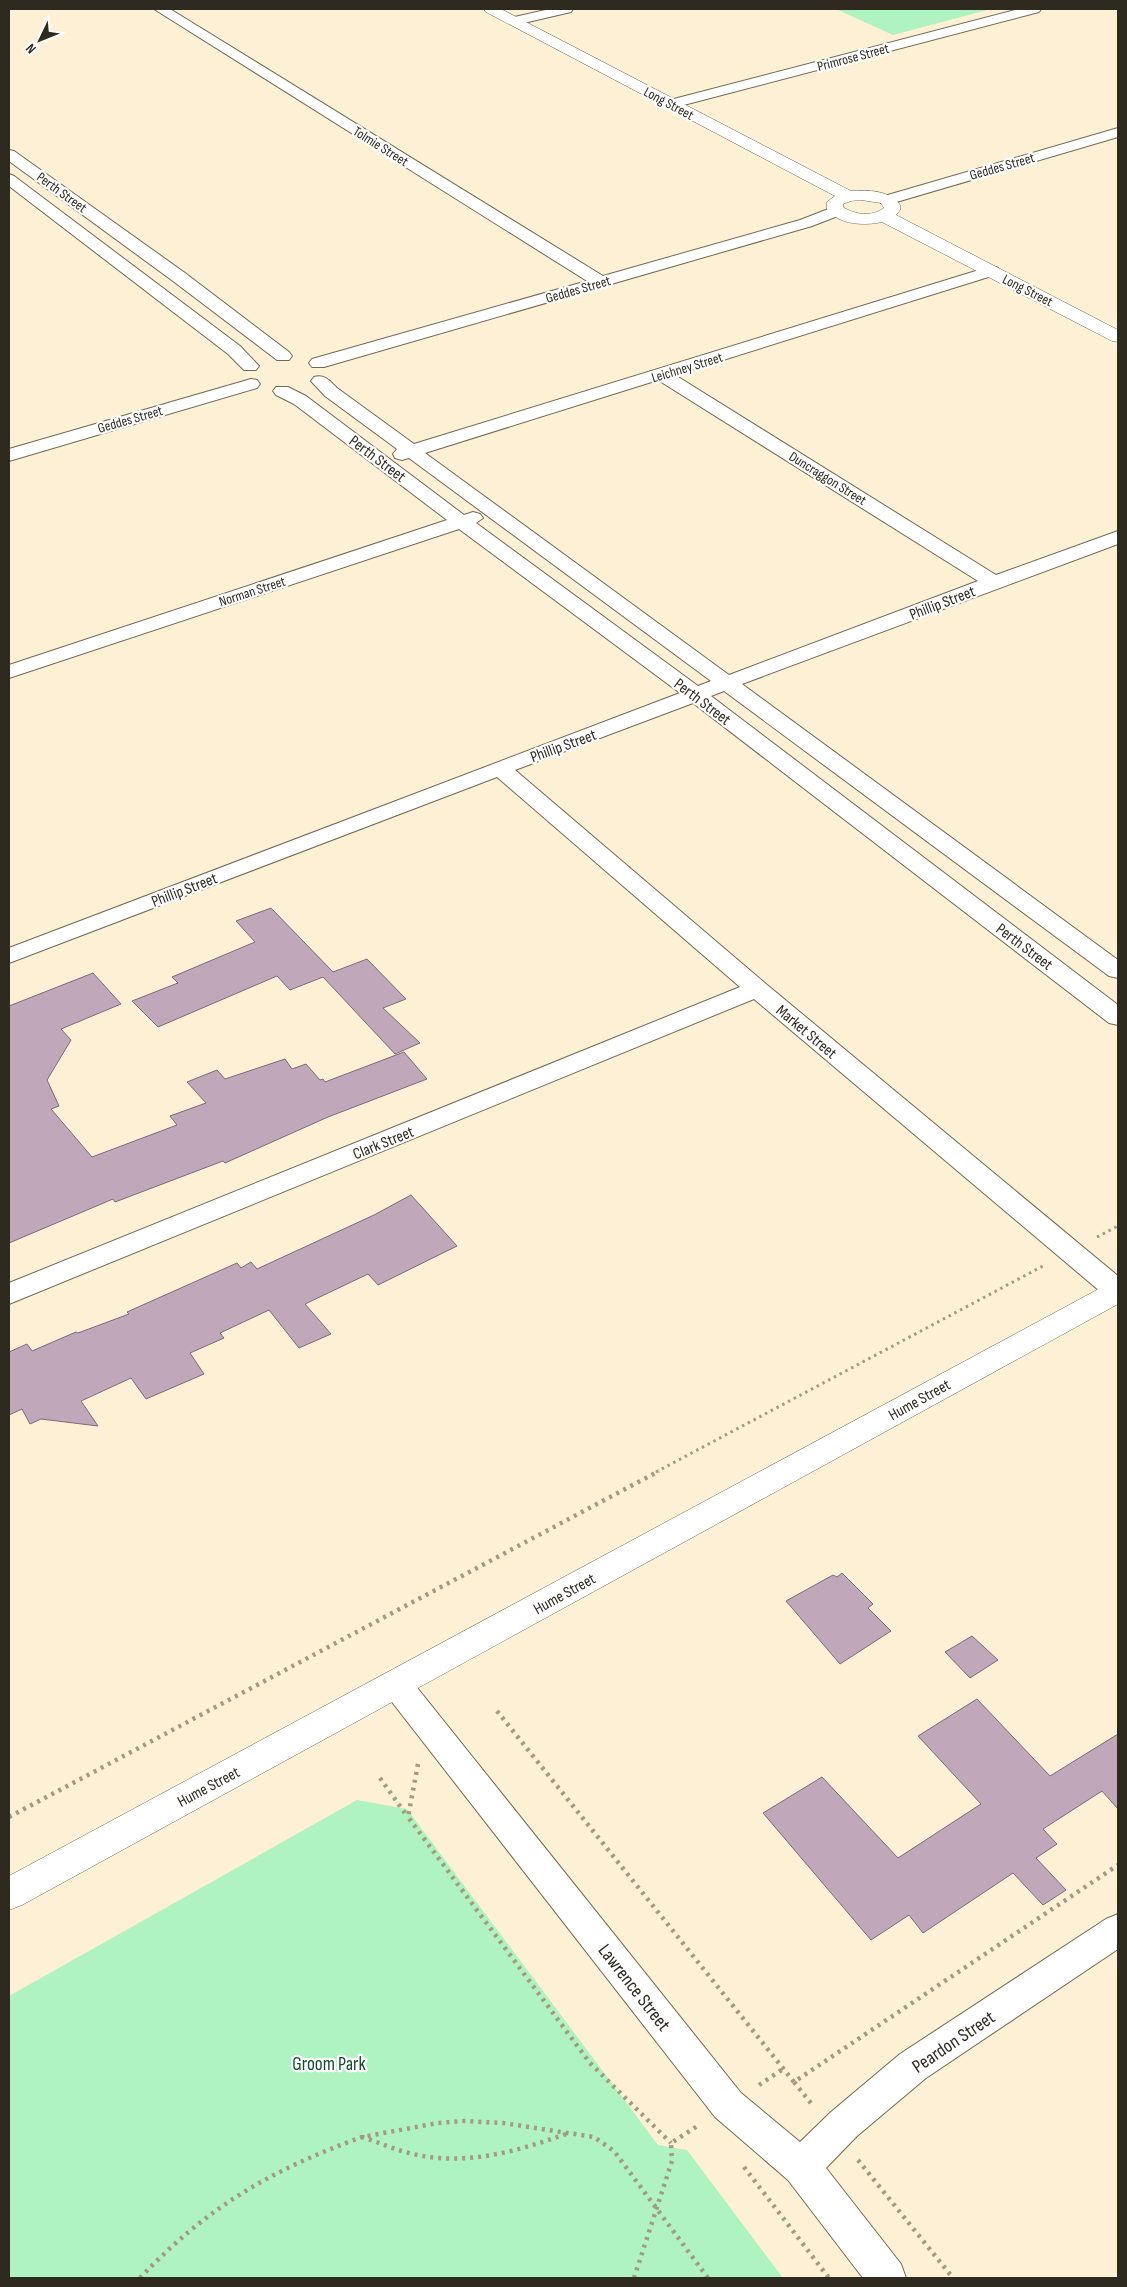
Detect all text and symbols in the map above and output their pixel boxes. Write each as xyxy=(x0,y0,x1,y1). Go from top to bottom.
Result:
north arrow xyxy=(15,15,65,65)
text: N xyxy=(22,40,40,57)
street label: Primrose Street xyxy=(815,40,891,75)
street label: Long Street xyxy=(641,83,697,124)
street label: Tolmie Street xyxy=(350,123,412,170)
street label: Geddes Street xyxy=(968,149,1037,184)
street label: Perth Street xyxy=(33,169,90,216)
street label: Long Street xyxy=(1000,271,1056,310)
street label: Geddes Street xyxy=(544,272,613,307)
street label: Leichney Street xyxy=(649,349,725,386)
street label: Geddes Street xyxy=(96,402,165,437)
street label: Perth Street xyxy=(345,432,409,487)
street label: Duncraggon Street xyxy=(786,448,870,509)
street label: Norman Street xyxy=(217,573,288,610)
street label: Phillip Street xyxy=(907,582,978,625)
street label: Perth Street xyxy=(670,675,734,730)
street label: Phillip Street xyxy=(528,726,599,767)
street label: Phillip Street xyxy=(149,869,220,912)
street label: Perth Street xyxy=(992,920,1056,975)
street label: Market Street xyxy=(772,1001,840,1063)
street label: Clark Street xyxy=(350,1123,417,1164)
street label: Hume Street xyxy=(885,1376,954,1425)
street label: Hume Street xyxy=(530,1570,599,1619)
street label: Hume Street xyxy=(174,1763,243,1812)
street label: Lawrence Street xyxy=(593,1940,675,2036)
street label: Peardon Street xyxy=(908,2006,1000,2078)
park label: Groom Park xyxy=(292,2053,366,2076)

